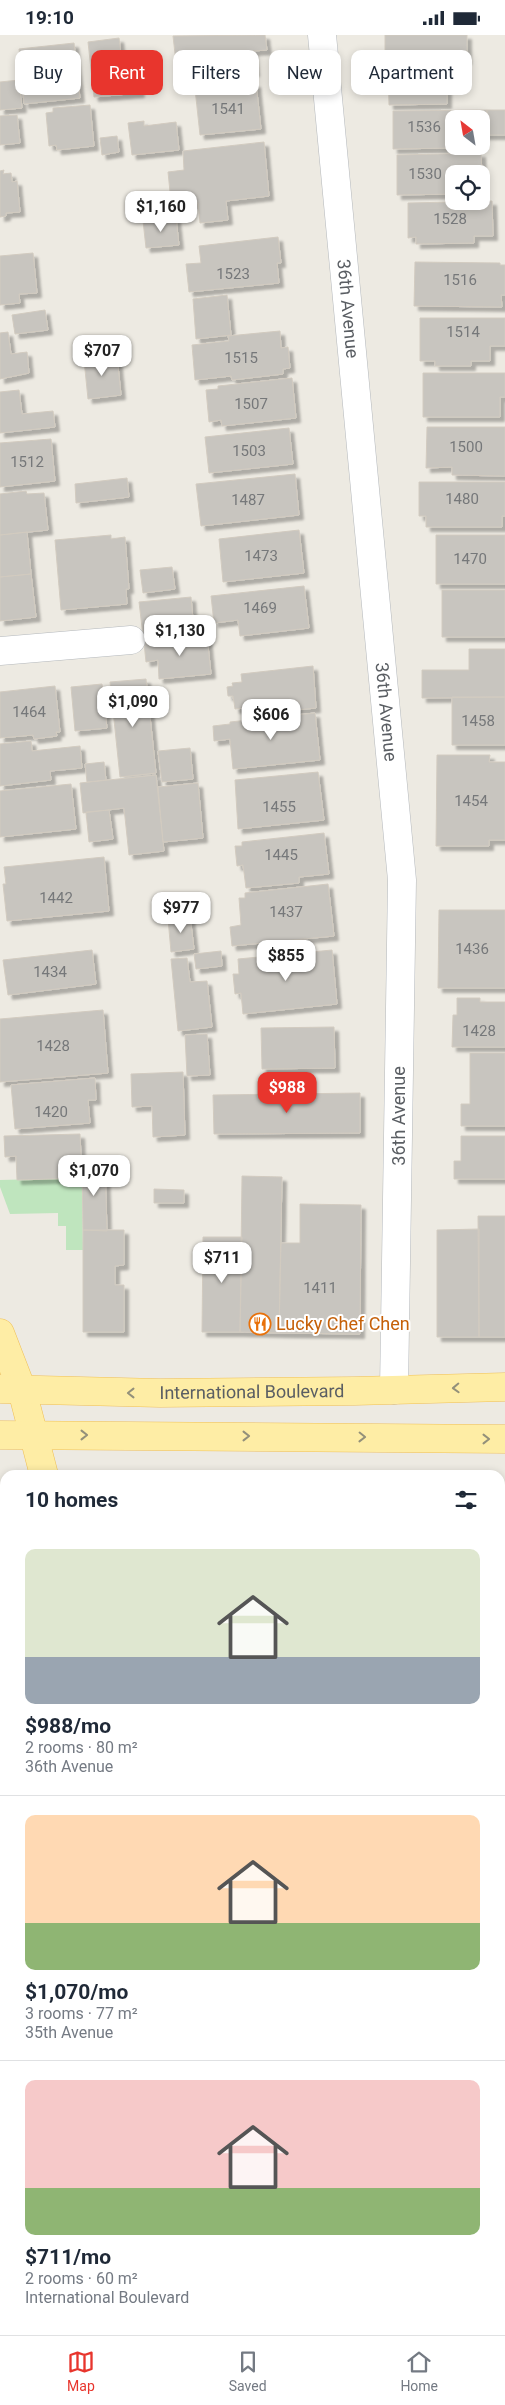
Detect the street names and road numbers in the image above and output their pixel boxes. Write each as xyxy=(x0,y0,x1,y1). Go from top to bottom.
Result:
street label: 36th Avenue xyxy=(333,258,364,359)
street label: 36th Avenue xyxy=(371,661,402,762)
street label: 36th Avenue xyxy=(388,1066,409,1166)
street label: International Boulevard xyxy=(159,1380,345,1403)

